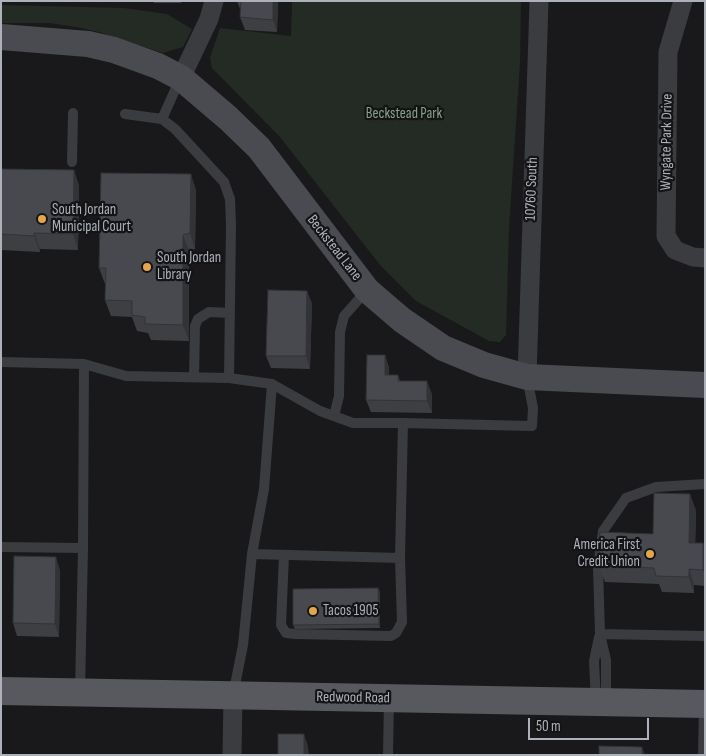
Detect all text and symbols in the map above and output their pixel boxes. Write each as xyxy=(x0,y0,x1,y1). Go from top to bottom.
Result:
street label: Wyngate Park Drive xyxy=(657,93,677,191)
park label: Beckstead Park xyxy=(366,105,442,123)
street label: 10760 South xyxy=(522,157,542,221)
place label: South Jordan Municipal Court xyxy=(52,201,131,236)
street label: Beckstead Lane xyxy=(303,212,365,284)
marker: South Jordan Municipal Court xyxy=(36,213,48,225)
place label: South Jordan Library xyxy=(157,249,221,284)
marker: South Jordan Library xyxy=(141,261,153,273)
place label: America First Credit Union xyxy=(574,536,640,571)
marker: America First Credit Union xyxy=(644,548,656,560)
place label: Tacos 1905 xyxy=(323,602,378,620)
marker: Tacos 1905 xyxy=(307,605,319,617)
street label: Redwood Road xyxy=(316,688,390,708)
scale bar xyxy=(531,708,652,740)
text: 50 m xyxy=(536,717,561,736)

